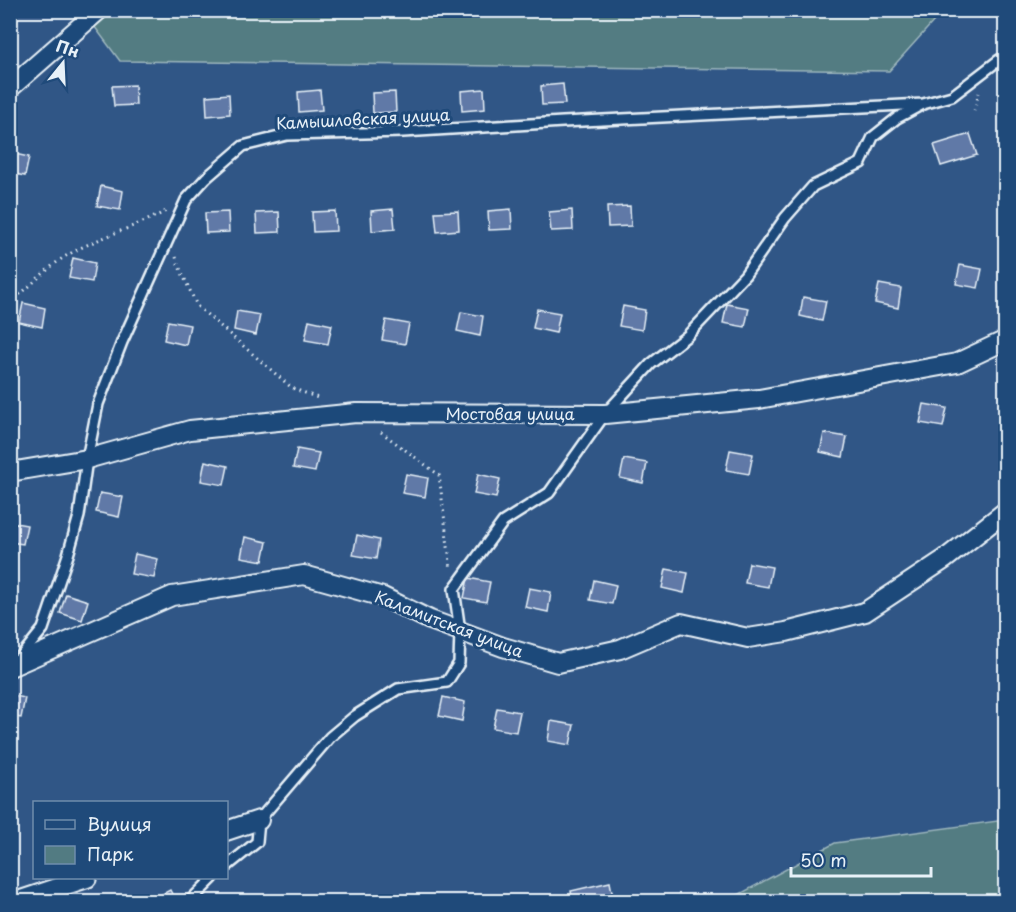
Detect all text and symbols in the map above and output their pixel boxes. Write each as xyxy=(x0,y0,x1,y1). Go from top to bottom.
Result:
north arrow xyxy=(33,33,93,93)
text: Пн xyxy=(53,33,83,63)
street label: Камышловская улица xyxy=(276,101,450,135)
street label: Мостовая улица xyxy=(445,401,575,425)
street label: Каламитская улица xyxy=(372,584,527,663)
legend xyxy=(33,801,228,879)
text: Вулиця xyxy=(87,810,152,837)
text: Парк xyxy=(87,840,134,867)
scale bar xyxy=(791,840,930,878)
text: 50 m xyxy=(800,846,847,873)

